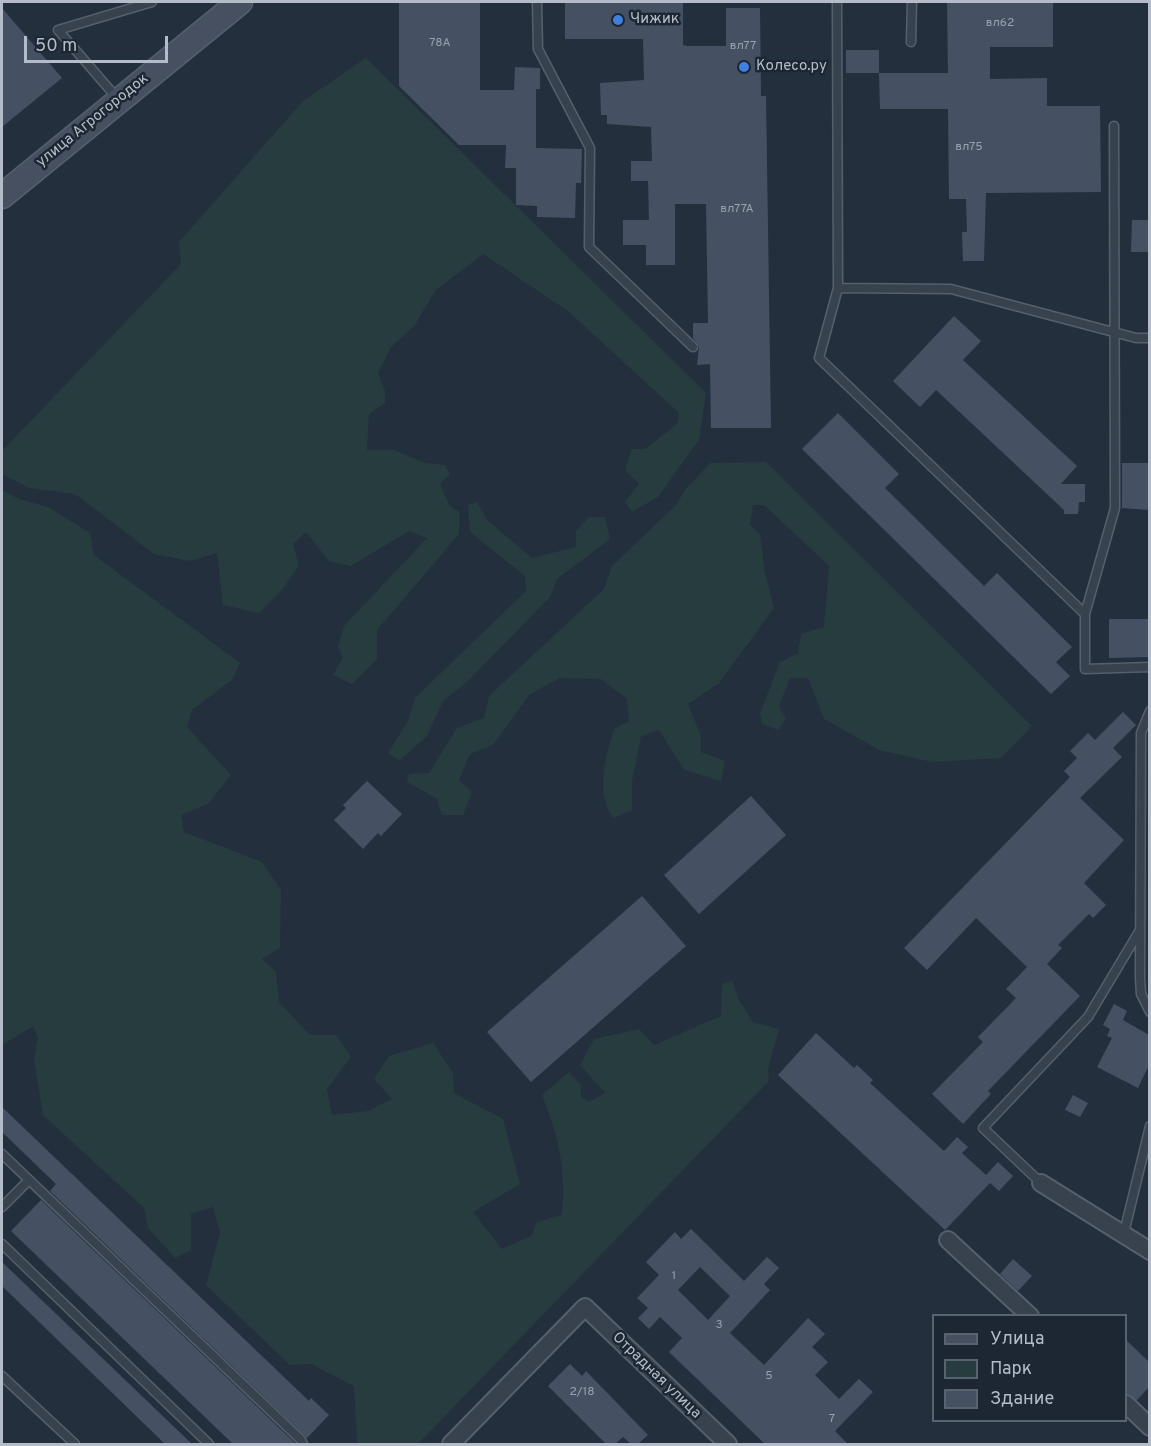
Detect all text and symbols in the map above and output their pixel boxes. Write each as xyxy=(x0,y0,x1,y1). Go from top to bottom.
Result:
place label: Чижик xyxy=(630,11,679,29)
marker: Чижик xyxy=(611,13,625,27)
house number: вл62 xyxy=(986,17,1014,31)
scale bar xyxy=(27,24,171,62)
text: 50 m xyxy=(35,35,77,58)
house number: 78А xyxy=(429,37,451,51)
house number: вл77 xyxy=(730,40,756,54)
place label: Колесо.ру xyxy=(756,58,827,76)
marker: Колесо.ру xyxy=(737,60,751,74)
street label: улица Агрогородок xyxy=(33,70,153,172)
house number: вл75 xyxy=(955,141,983,155)
house number: вл77А xyxy=(720,203,754,217)
house number: 1 xyxy=(672,1270,676,1284)
legend xyxy=(932,1314,1127,1422)
house number: 3 xyxy=(715,1319,723,1333)
text: Улица xyxy=(990,1328,1044,1351)
street label: Отрадная улица xyxy=(608,1329,704,1423)
text: Парк xyxy=(990,1358,1032,1381)
house number: 5 xyxy=(765,1370,773,1384)
house number: 2/18 xyxy=(569,1386,595,1400)
text: Здание xyxy=(990,1388,1054,1411)
house number: 7 xyxy=(829,1413,835,1427)

